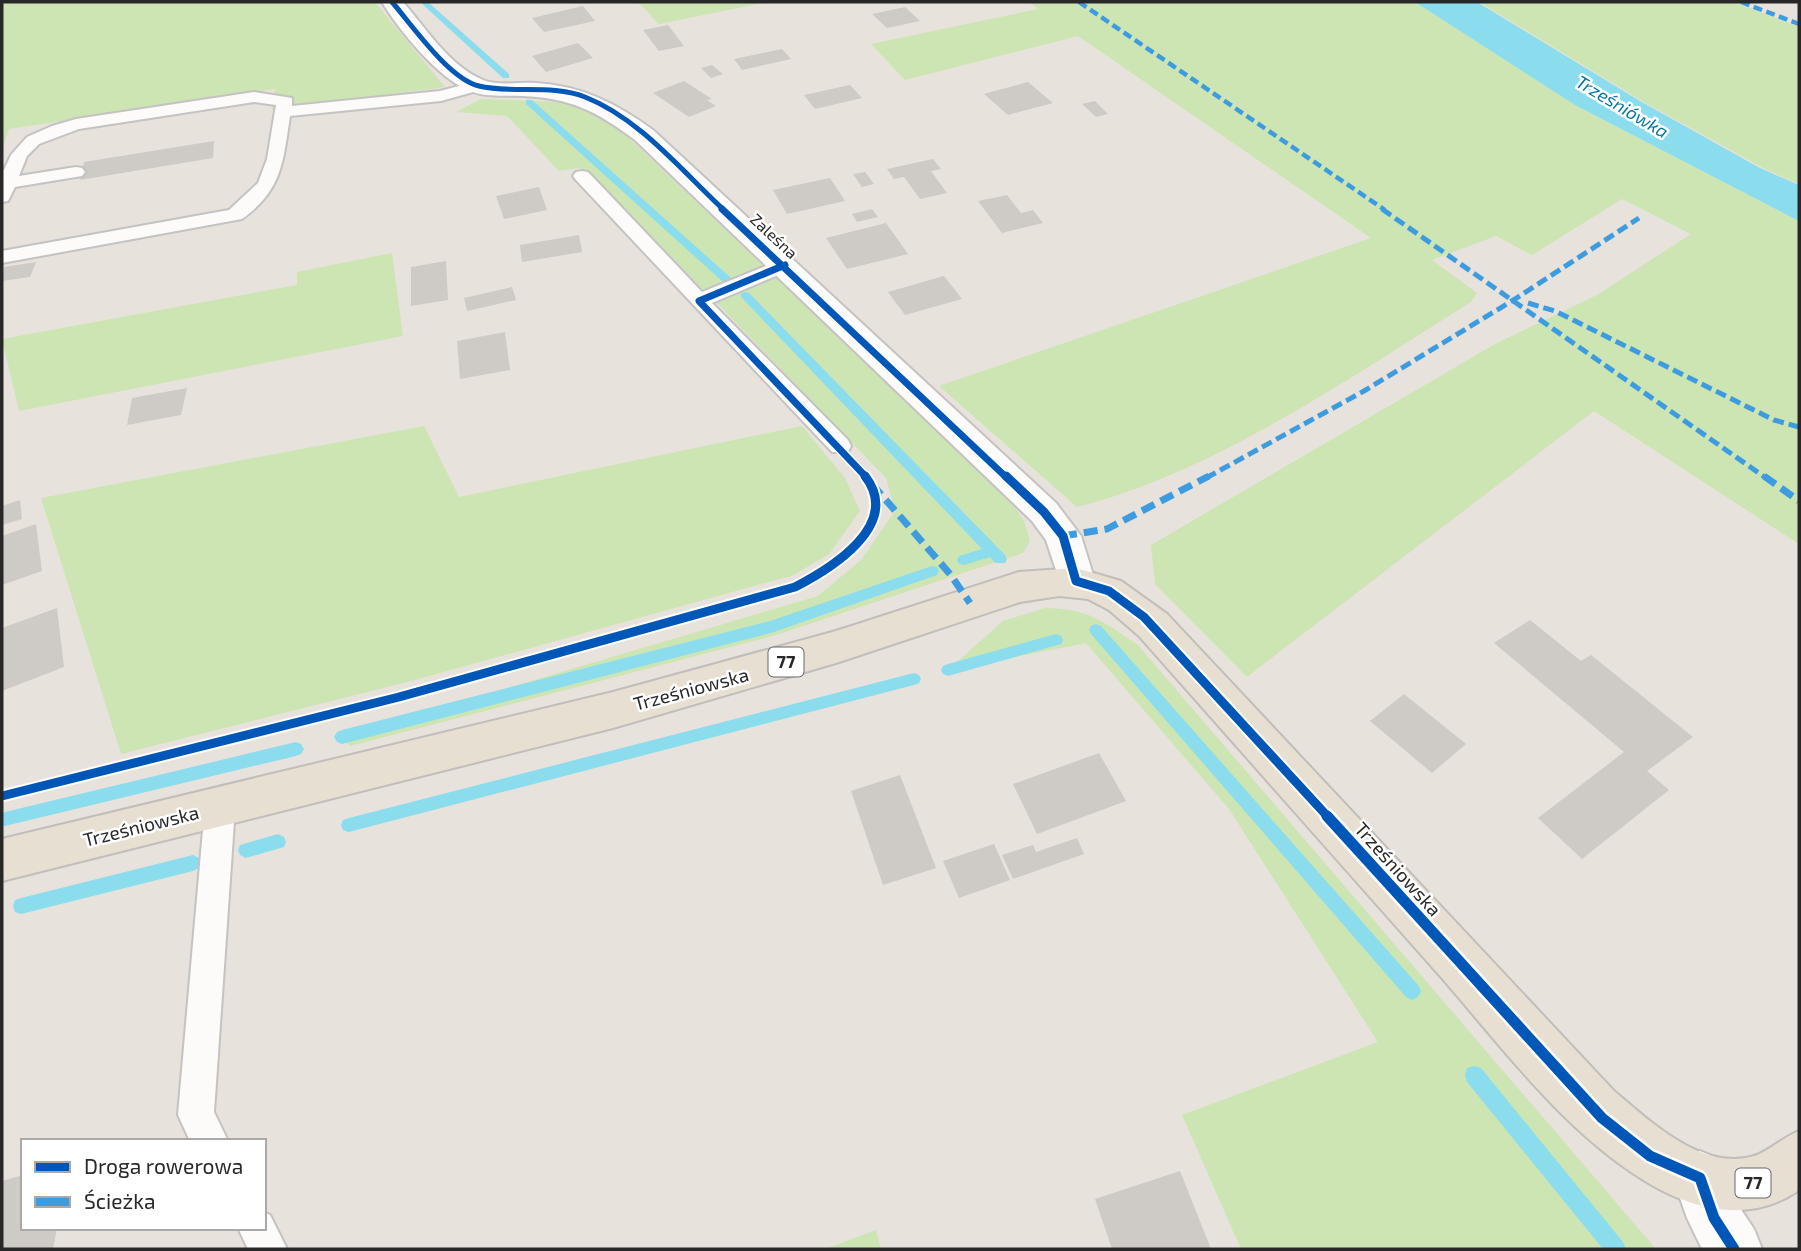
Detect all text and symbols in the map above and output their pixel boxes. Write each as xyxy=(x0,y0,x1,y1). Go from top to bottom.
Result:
water label: Trześniówka xyxy=(1572,70,1673,142)
street label: Zaleśna xyxy=(747,209,802,262)
road number: 77 xyxy=(768,648,804,676)
street label: Trześniowska xyxy=(631,662,751,715)
street label: Trześniowska xyxy=(81,800,201,851)
street label: Trześniowska xyxy=(1350,817,1447,920)
legend xyxy=(21,1139,266,1230)
text: Droga rowerowa xyxy=(84,1153,243,1178)
road number: 77 xyxy=(1736,1168,1770,1198)
text: Ścieżka xyxy=(84,1188,155,1213)

